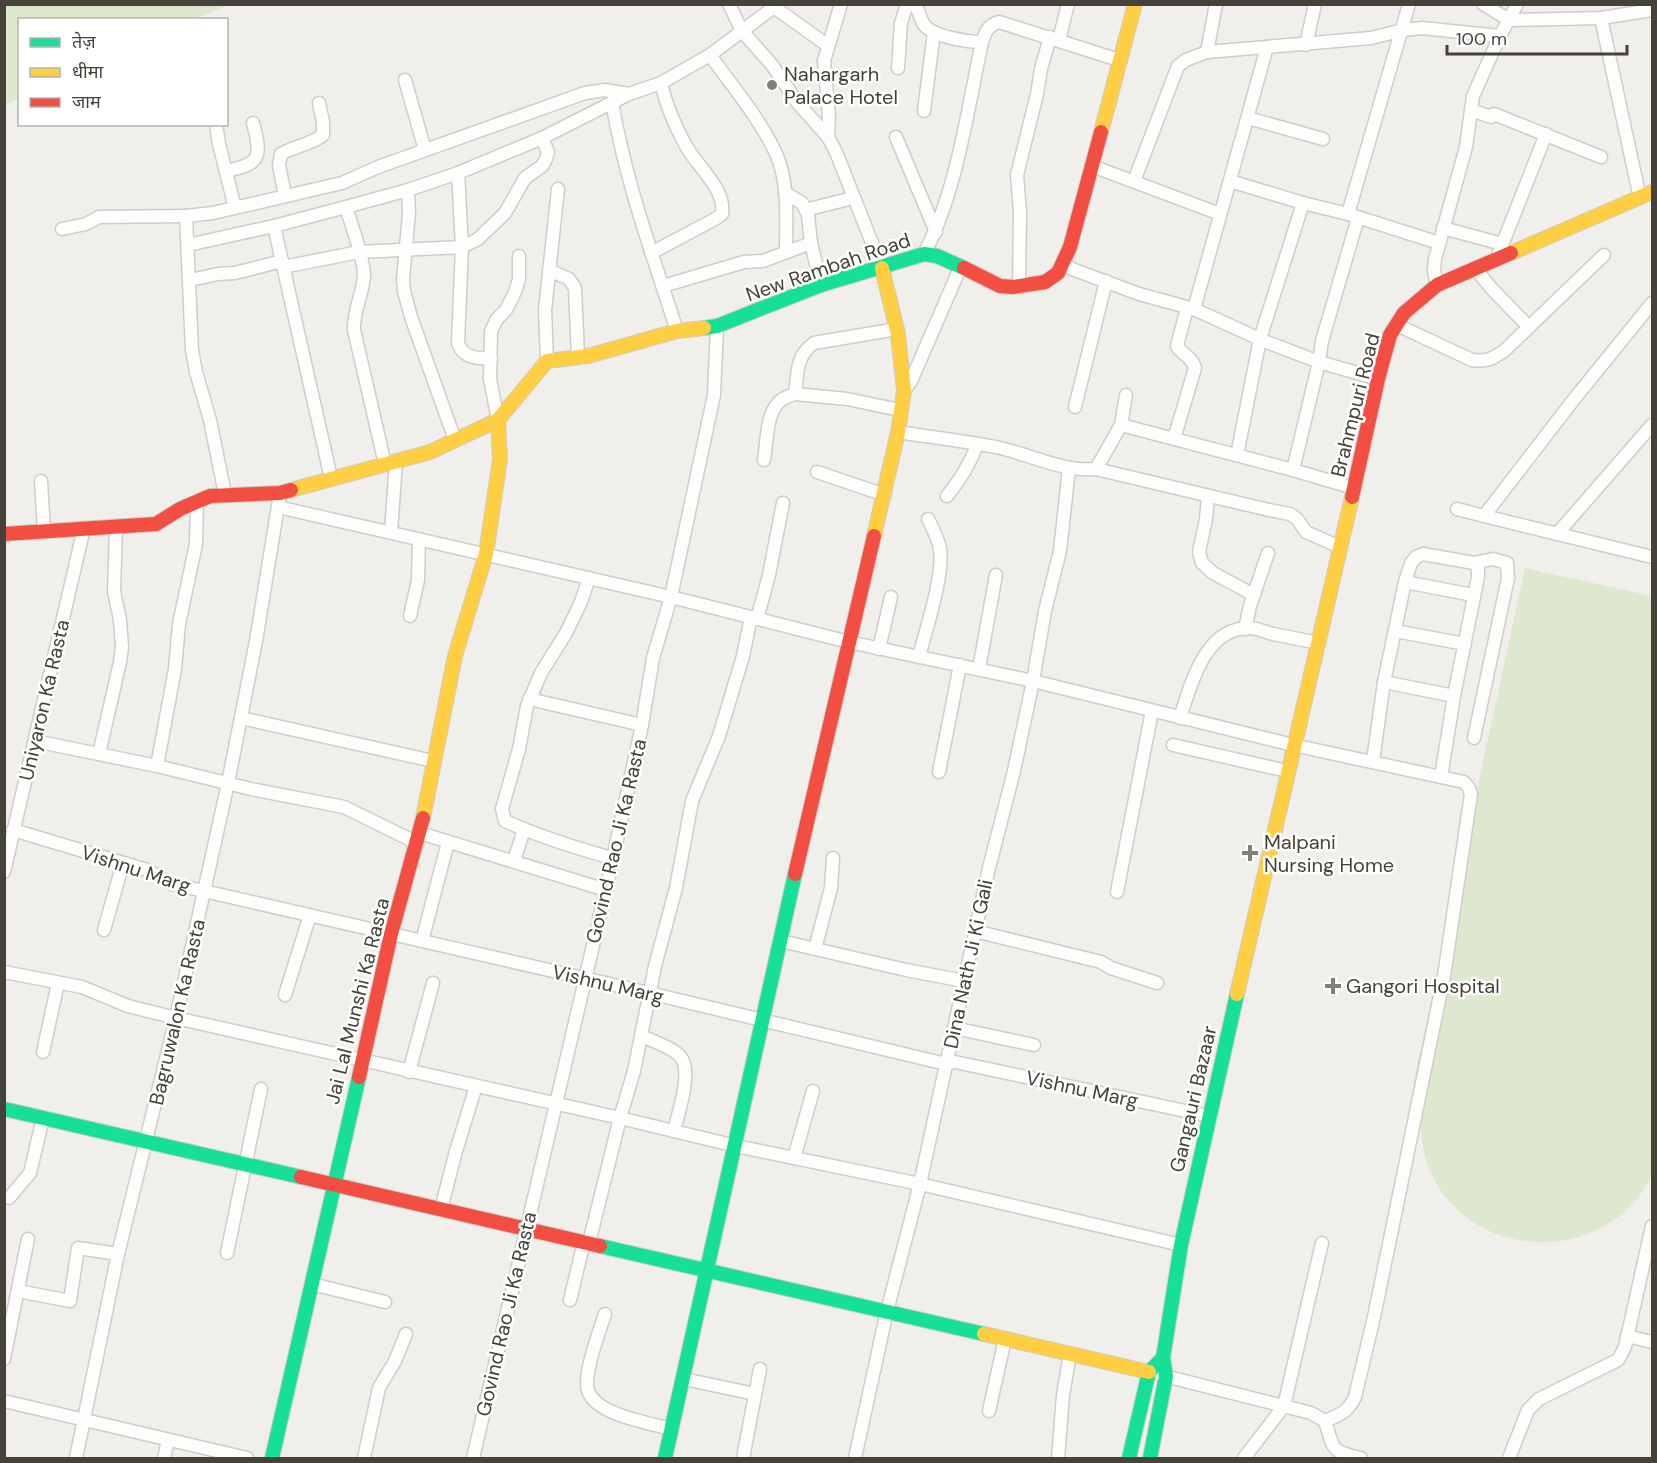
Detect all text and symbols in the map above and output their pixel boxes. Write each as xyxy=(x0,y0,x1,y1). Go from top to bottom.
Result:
legend xyxy=(18,18,228,126)
scale bar xyxy=(1447,18,1627,56)
text: 100 m xyxy=(1456,27,1507,51)
text: तेज़ xyxy=(72,30,96,54)
text: धीमा xyxy=(72,60,103,84)
place label: Nahargarh Palace Hotel xyxy=(784,61,898,110)
marker: Nahargarh Palace Hotel xyxy=(765,78,779,92)
text: जाम xyxy=(72,90,102,114)
street label: New Rambah Road xyxy=(742,227,914,307)
street label: Brahmpuri Road xyxy=(1325,330,1385,480)
street label: Uniyaron Ka Rasta xyxy=(13,617,75,783)
street label: Govind Rao Ji Ka Rasta xyxy=(580,736,652,946)
place label: Malpani Nursing Home xyxy=(1264,829,1394,878)
street label: Vishnu Marg xyxy=(78,839,194,899)
marker: Malpani Nursing Home xyxy=(1241,844,1259,862)
street label: Dina Nath Ji Ki Gali xyxy=(937,877,999,1051)
street label: Jai Lal Munshi Ka Rasta xyxy=(319,895,395,1107)
street label: Bagruwalon Ka Rasta xyxy=(143,916,211,1108)
street label: Vishnu Marg xyxy=(550,959,666,1009)
place label: Gangori Hospital xyxy=(1346,973,1500,999)
marker: Gangori Hospital xyxy=(1324,977,1342,995)
street label: Gangauri Bazaar xyxy=(1163,1023,1223,1175)
street label: Vishnu Marg xyxy=(1024,1064,1140,1114)
street label: Govind Rao Ji Ka Rasta xyxy=(470,1209,542,1419)

